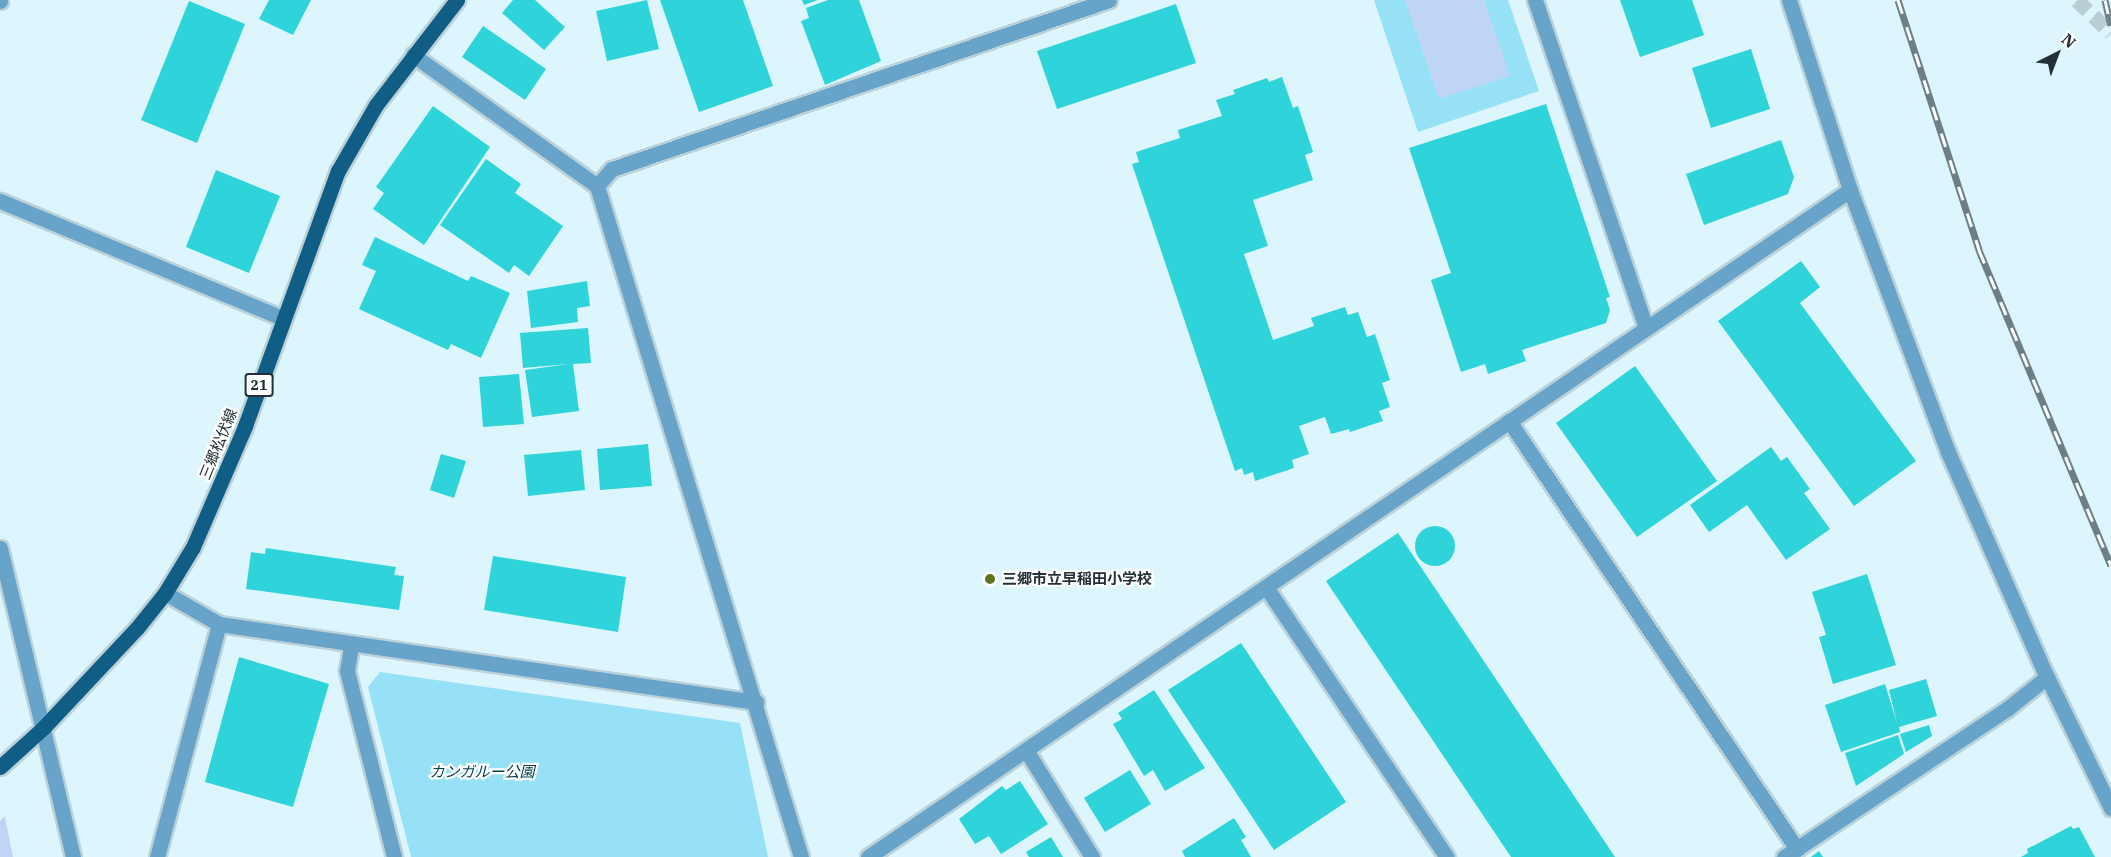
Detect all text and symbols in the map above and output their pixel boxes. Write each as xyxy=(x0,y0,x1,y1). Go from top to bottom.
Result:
north arrow xyxy=(2027,24,2087,84)
text: N xyxy=(2058,29,2080,52)
road number: 21 xyxy=(244,374,274,396)
street label: 三郷松伏線 xyxy=(196,406,240,482)
place label: 三郷市立早稲田小学校 xyxy=(1002,570,1152,588)
marker: 三郷市立早稲田小学校 xyxy=(983,572,997,586)
park label: カンガルー公園 xyxy=(430,763,534,781)

